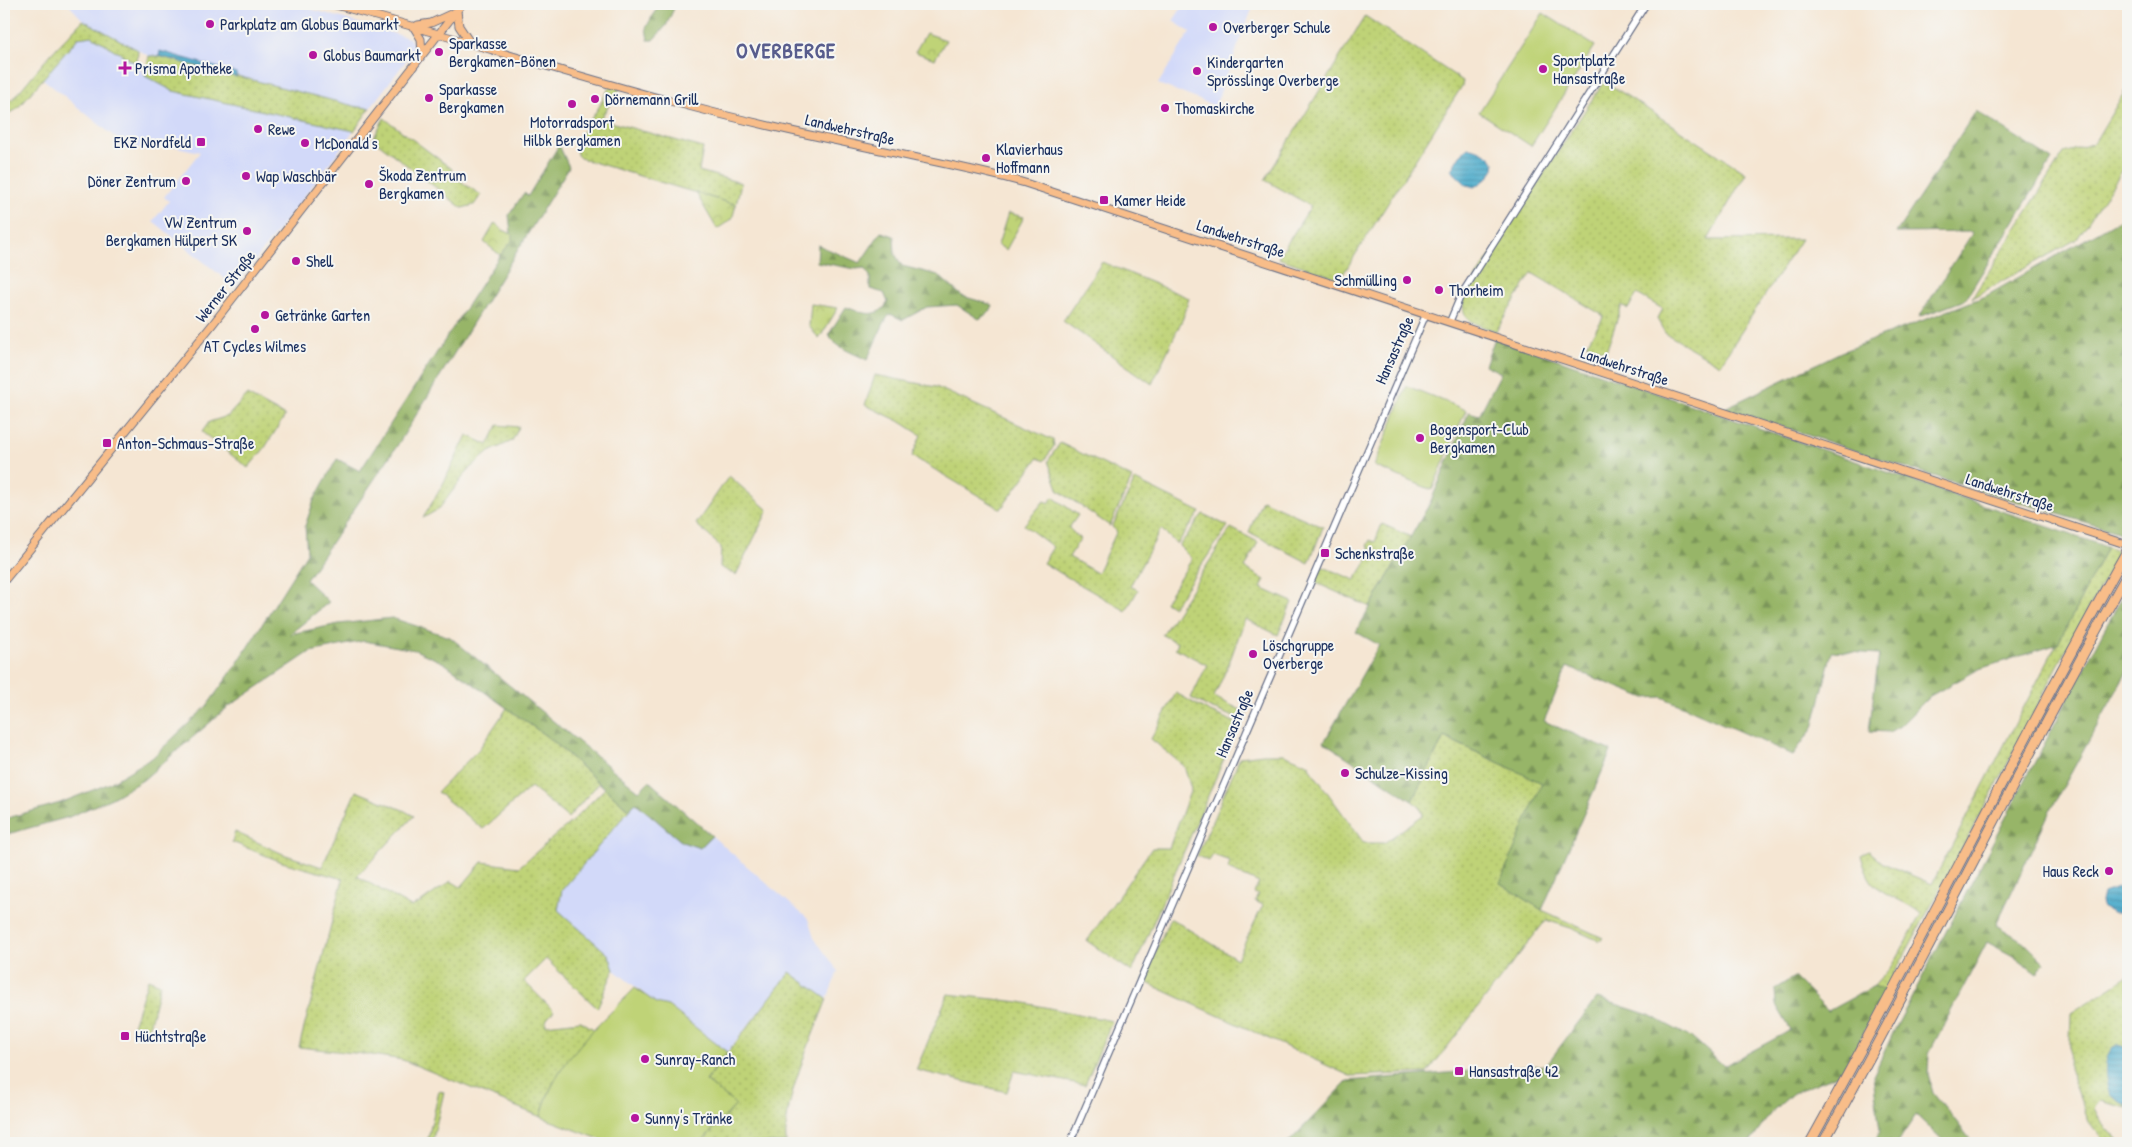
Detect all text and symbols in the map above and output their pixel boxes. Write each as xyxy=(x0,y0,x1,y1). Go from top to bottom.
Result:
place label: Parkplatz am Globus Baumarkt xyxy=(220,13,399,35)
place label: Overberger Schule xyxy=(1223,16,1331,38)
marker: Parkplatz am Globus Baumarkt xyxy=(204,18,216,30)
marker: Overberger Schule xyxy=(1207,21,1219,33)
place label: Sparkasse Bergkamen-Bönen xyxy=(449,32,556,72)
district label: OVERBERGE xyxy=(736,36,836,65)
place label: Globus Baumarkt xyxy=(323,44,421,66)
marker: Sparkasse Bergkamen-Bönen xyxy=(433,46,445,58)
marker: Globus Baumarkt xyxy=(307,49,319,61)
place label: Sportplatz Hansastraße xyxy=(1553,49,1626,89)
place label: Kindergarten Sprösslinge Overberge xyxy=(1207,51,1339,91)
place label: Prisma Apotheke xyxy=(135,57,233,79)
marker: Prisma Apotheke xyxy=(119,62,131,74)
marker: Sportplatz Hansastraße xyxy=(1537,63,1549,75)
marker: Kindergarten Sprösslinge Overberge xyxy=(1191,65,1203,77)
place label: Sparkasse Bergkamen xyxy=(439,78,504,118)
place label: Dörnemann Grill xyxy=(605,88,699,110)
marker: Sparkasse Bergkamen xyxy=(423,92,435,104)
marker: Dörnemann Grill xyxy=(589,93,601,105)
place label: Thomaskirche xyxy=(1175,97,1255,119)
marker: Motorradsport Hilbk Bergkamen xyxy=(566,98,578,110)
marker: Thomaskirche xyxy=(1159,102,1171,114)
street label: Landwehrstraße xyxy=(803,108,898,150)
place label: Motorradsport Hilbk Bergkamen xyxy=(523,111,621,151)
place label: Rewe xyxy=(268,118,296,140)
marker: Rewe xyxy=(252,123,264,135)
place label: EKZ Nordfeld xyxy=(114,131,191,153)
place label: McDonald's xyxy=(315,132,378,154)
marker: EKZ Nordfeld xyxy=(195,136,207,148)
marker: McDonald's xyxy=(299,137,311,149)
place label: Klavierhaus Hoffmann xyxy=(996,138,1063,178)
marker: Klavierhaus Hoffmann xyxy=(980,152,992,164)
place label: Škoda Zentrum Bergkamen xyxy=(379,164,466,204)
place label: Wap Waschbär xyxy=(256,165,337,187)
place label: Döner Zentrum xyxy=(88,170,176,192)
marker: Wap Waschbär xyxy=(240,170,252,182)
marker: Döner Zentrum xyxy=(180,175,192,187)
marker: Škoda Zentrum Bergkamen xyxy=(363,178,375,190)
place label: Kamer Heide xyxy=(1114,189,1186,211)
marker: Kamer Heide xyxy=(1098,194,1110,206)
place label: VW Zentrum Bergkamen Hülpert SK xyxy=(106,211,238,251)
street label: Landwehrstraße xyxy=(1194,213,1288,263)
marker: VW Zentrum Bergkamen Hülpert SK xyxy=(241,225,253,237)
street label: Werner Straße xyxy=(190,245,261,327)
place label: Shell xyxy=(306,250,333,272)
marker: Shell xyxy=(290,255,302,267)
place label: Schmülling xyxy=(1335,269,1397,291)
marker: Schmülling xyxy=(1401,274,1413,286)
place label: Thorheim xyxy=(1449,279,1503,301)
marker: Thorheim xyxy=(1433,284,1445,296)
place label: Getränke Garten xyxy=(275,304,370,326)
marker: Getränke Garten xyxy=(259,309,271,321)
street label: Hansastraße xyxy=(1369,312,1419,388)
marker: AT Cycles Wilmes xyxy=(249,323,261,335)
place label: AT Cycles Wilmes xyxy=(204,335,306,357)
street label: Landwehrstraße xyxy=(1578,341,1672,391)
place label: Bogensport-Club Bergkamen xyxy=(1430,418,1529,458)
place label: Anton-Schmaus-Straße xyxy=(117,432,255,454)
marker: Bogensport-Club Bergkamen xyxy=(1414,432,1426,444)
marker: Anton-Schmaus-Straße xyxy=(101,437,113,449)
street label: Landwehrstraße xyxy=(1963,467,2057,517)
place label: Schenkstraße xyxy=(1335,542,1415,564)
marker: Schenkstraße xyxy=(1319,547,1331,559)
place label: Löschgruppe Overberge xyxy=(1263,634,1335,674)
marker: Löschgruppe Overberge xyxy=(1247,648,1259,660)
street label: Hansastraße xyxy=(1210,685,1259,761)
place label: Schulze-Kissing xyxy=(1355,762,1448,784)
marker: Schulze-Kissing xyxy=(1339,767,1351,779)
place label: Haus Reck xyxy=(2043,860,2099,882)
marker: Haus Reck xyxy=(2103,865,2115,877)
place label: Hüchtstraße xyxy=(135,1025,207,1047)
marker: Hüchtstraße xyxy=(119,1030,131,1042)
place label: Sunray-Ranch xyxy=(655,1048,736,1070)
marker: Sunray-Ranch xyxy=(639,1053,651,1065)
place label: Hansastraße 42 xyxy=(1469,1060,1559,1082)
marker: Hansastraße 42 xyxy=(1453,1065,1465,1077)
place label: Sunny's Tränke xyxy=(645,1107,733,1129)
marker: Sunny's Tränke xyxy=(629,1112,641,1124)

